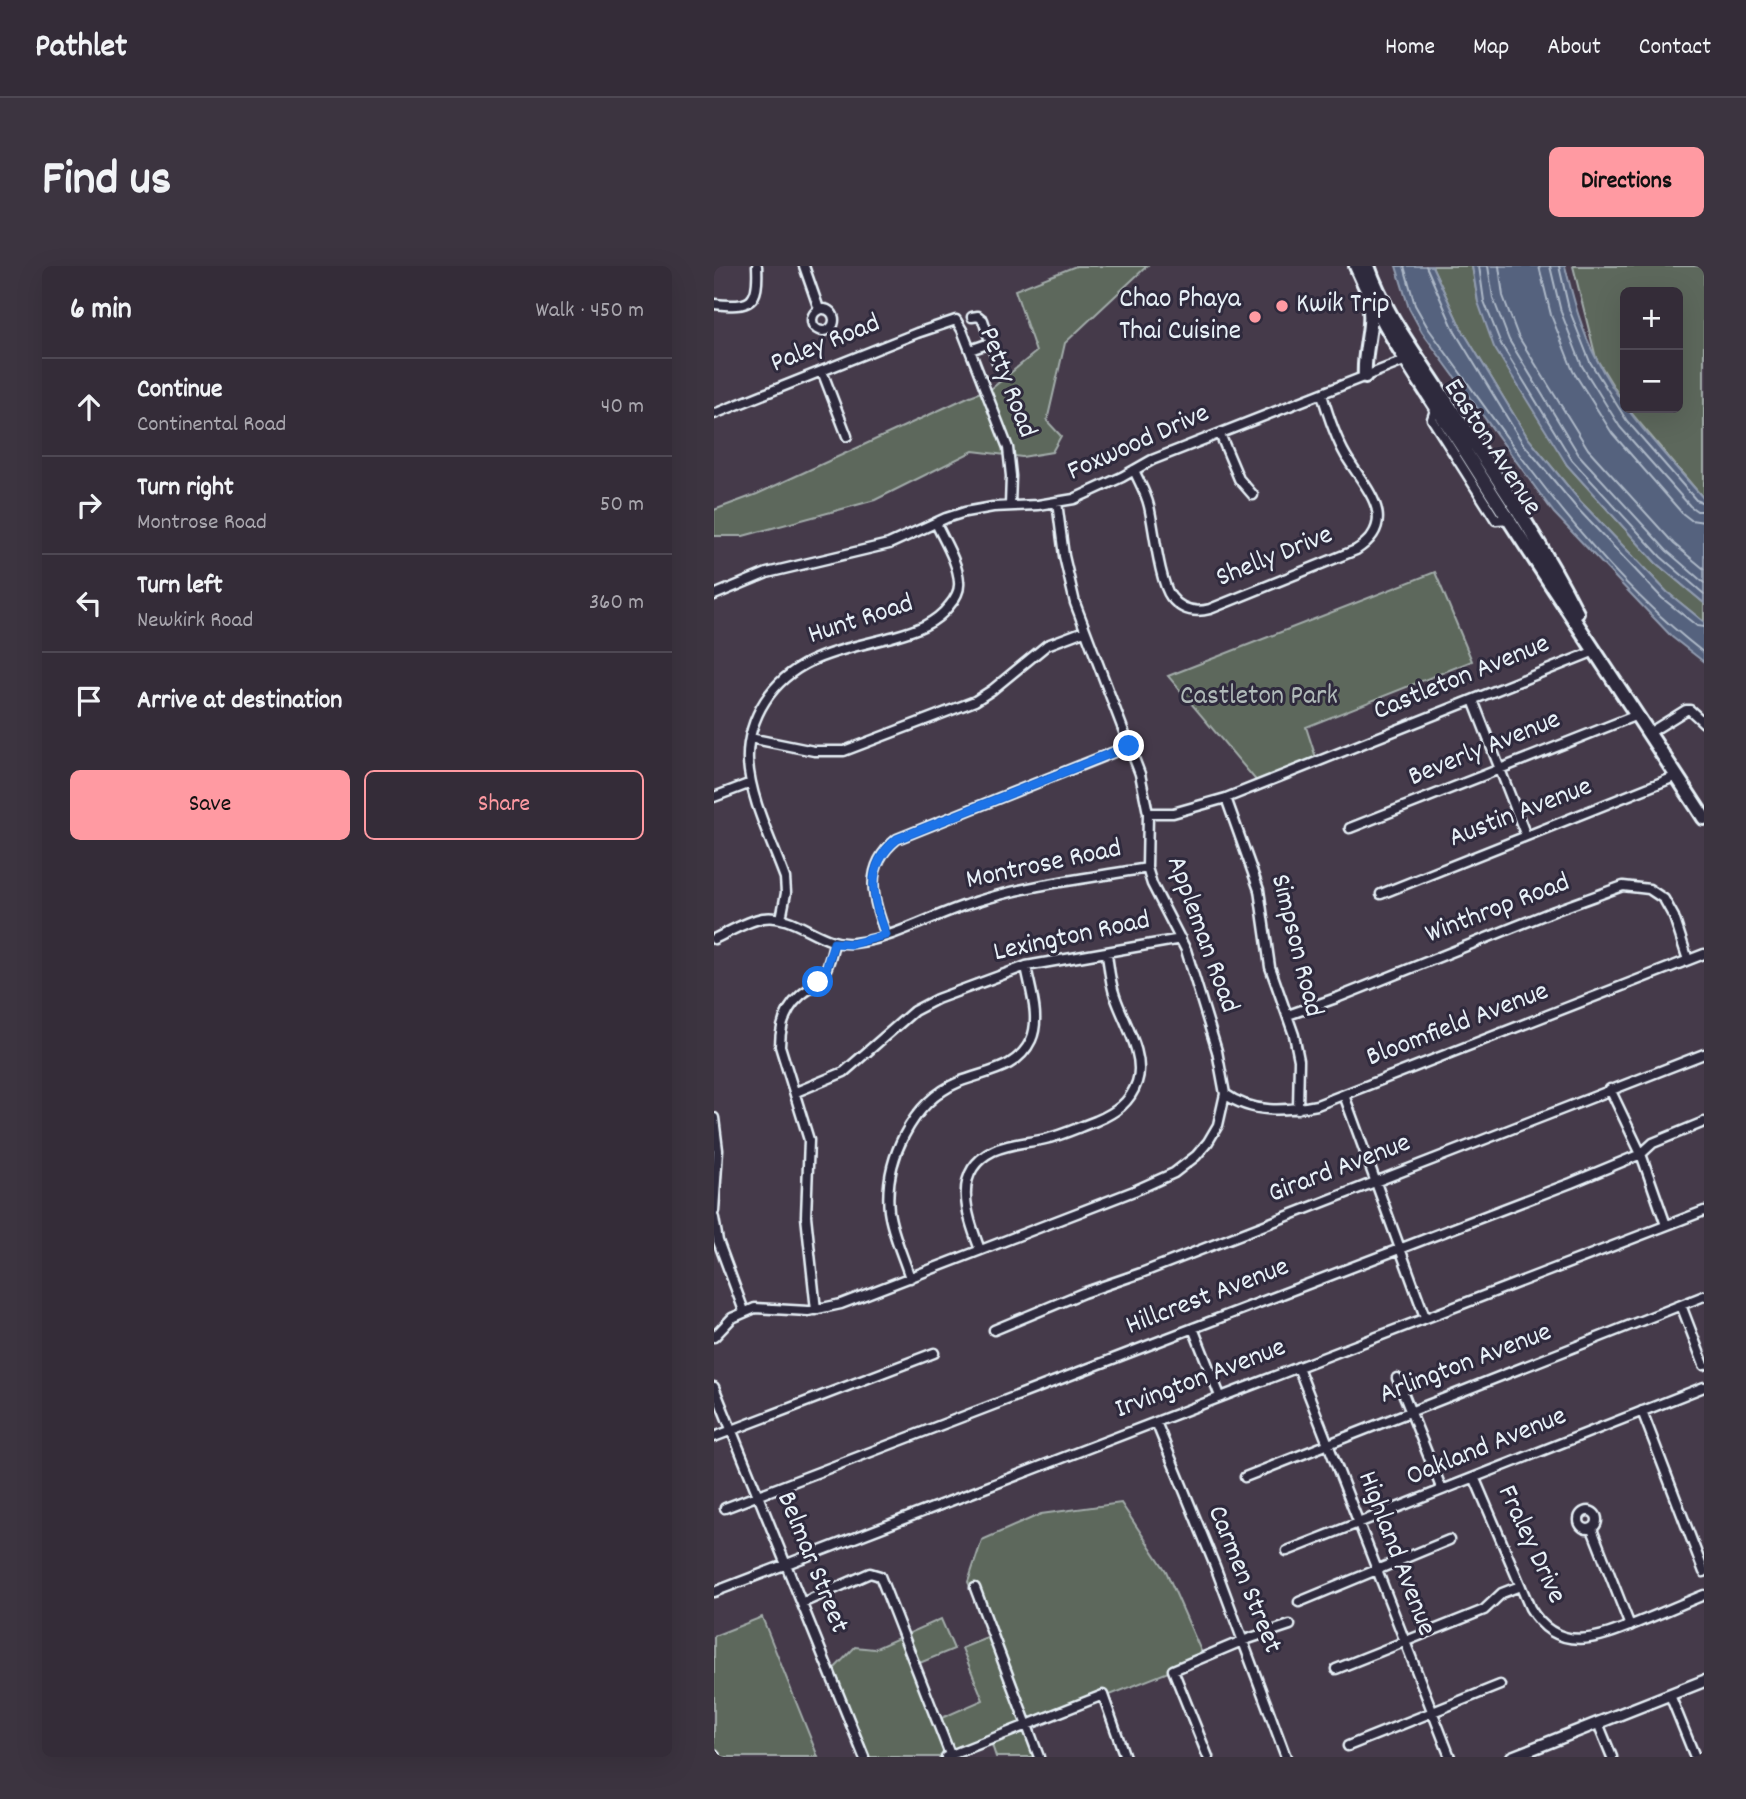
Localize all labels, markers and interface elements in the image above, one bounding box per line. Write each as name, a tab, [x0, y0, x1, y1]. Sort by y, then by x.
text: Pathlet	[35, 25, 127, 72]
text: Home	[1385, 31, 1435, 65]
text: Map	[1473, 31, 1509, 65]
text: About	[1547, 31, 1601, 65]
text: Contact	[1639, 31, 1711, 65]
text: Find us	[42, 147, 171, 217]
button: Directions	[1549, 147, 1704, 217]
place label: Chao Phaya Thai Cuisine	[1119, 281, 1242, 353]
place label: Kwik Trip	[1296, 286, 1390, 326]
map controls	[1620, 287, 1683, 413]
button: +	[1620, 287, 1683, 350]
text: 6 min	[70, 290, 132, 333]
text: Walk · 450 m	[536, 295, 644, 328]
marker: Kwik Trip	[1274, 298, 1290, 314]
street label: Paley Road	[765, 305, 887, 385]
marker: Chao Phaya Thai Cuisine	[1247, 309, 1263, 325]
street label: Petty Road	[967, 322, 1045, 444]
button: −	[1620, 350, 1683, 413]
text: Continue	[137, 372, 222, 409]
street label: Easton Avenue	[1432, 372, 1550, 524]
icon: ahead	[70, 388, 108, 426]
text: 40 m	[601, 391, 644, 424]
street label: Foxwood Drive	[1062, 395, 1216, 493]
text: Continental Road	[137, 409, 286, 442]
text: Turn right	[137, 470, 234, 507]
icon: right	[70, 486, 108, 524]
text: 50 m	[600, 489, 644, 522]
text: Montrose Road	[137, 507, 267, 540]
street label: Shelly Drive	[1211, 517, 1339, 599]
text: Turn left	[137, 568, 223, 605]
icon: left	[70, 584, 108, 622]
street label: Hunt Road	[803, 585, 919, 657]
text: 360 m	[589, 587, 644, 620]
text: Newkirk Road	[137, 605, 253, 638]
street label: Castleton Avenue	[1368, 625, 1556, 733]
park label: Castleton Park	[1180, 678, 1338, 718]
icon: arrive	[70, 682, 108, 720]
text: Arrive at destination	[137, 683, 342, 720]
street label: Beverly Avenue	[1403, 701, 1567, 799]
route end	[1113, 730, 1144, 761]
street label: Austin Avenue	[1444, 768, 1598, 860]
button: Save	[70, 770, 350, 840]
button: Share	[364, 770, 644, 840]
street label: Montrose Road	[963, 830, 1125, 902]
street label: Appleman Road	[1154, 851, 1248, 1019]
street label: Winthrop Road	[1420, 864, 1576, 956]
street label: Simpson Road	[1258, 871, 1332, 1021]
street label: Lexington Road	[990, 902, 1154, 974]
route start	[802, 966, 833, 997]
street label: Bloomfield Avenue	[1361, 973, 1555, 1079]
street label: Girard Avenue	[1263, 1125, 1417, 1215]
street label: Hillcrest Avenue	[1121, 1249, 1295, 1347]
street label: Arlington Avenue	[1374, 1314, 1558, 1416]
street label: Irvington Avenue	[1110, 1329, 1292, 1431]
street label: Oakland Avenue	[1401, 1398, 1573, 1498]
street label: Highland Avenue	[1345, 1466, 1445, 1642]
street label: Fraley Drive	[1485, 1479, 1575, 1611]
street label: Belmar Street	[764, 1486, 858, 1640]
street label: Carmen Street	[1195, 1500, 1291, 1660]

